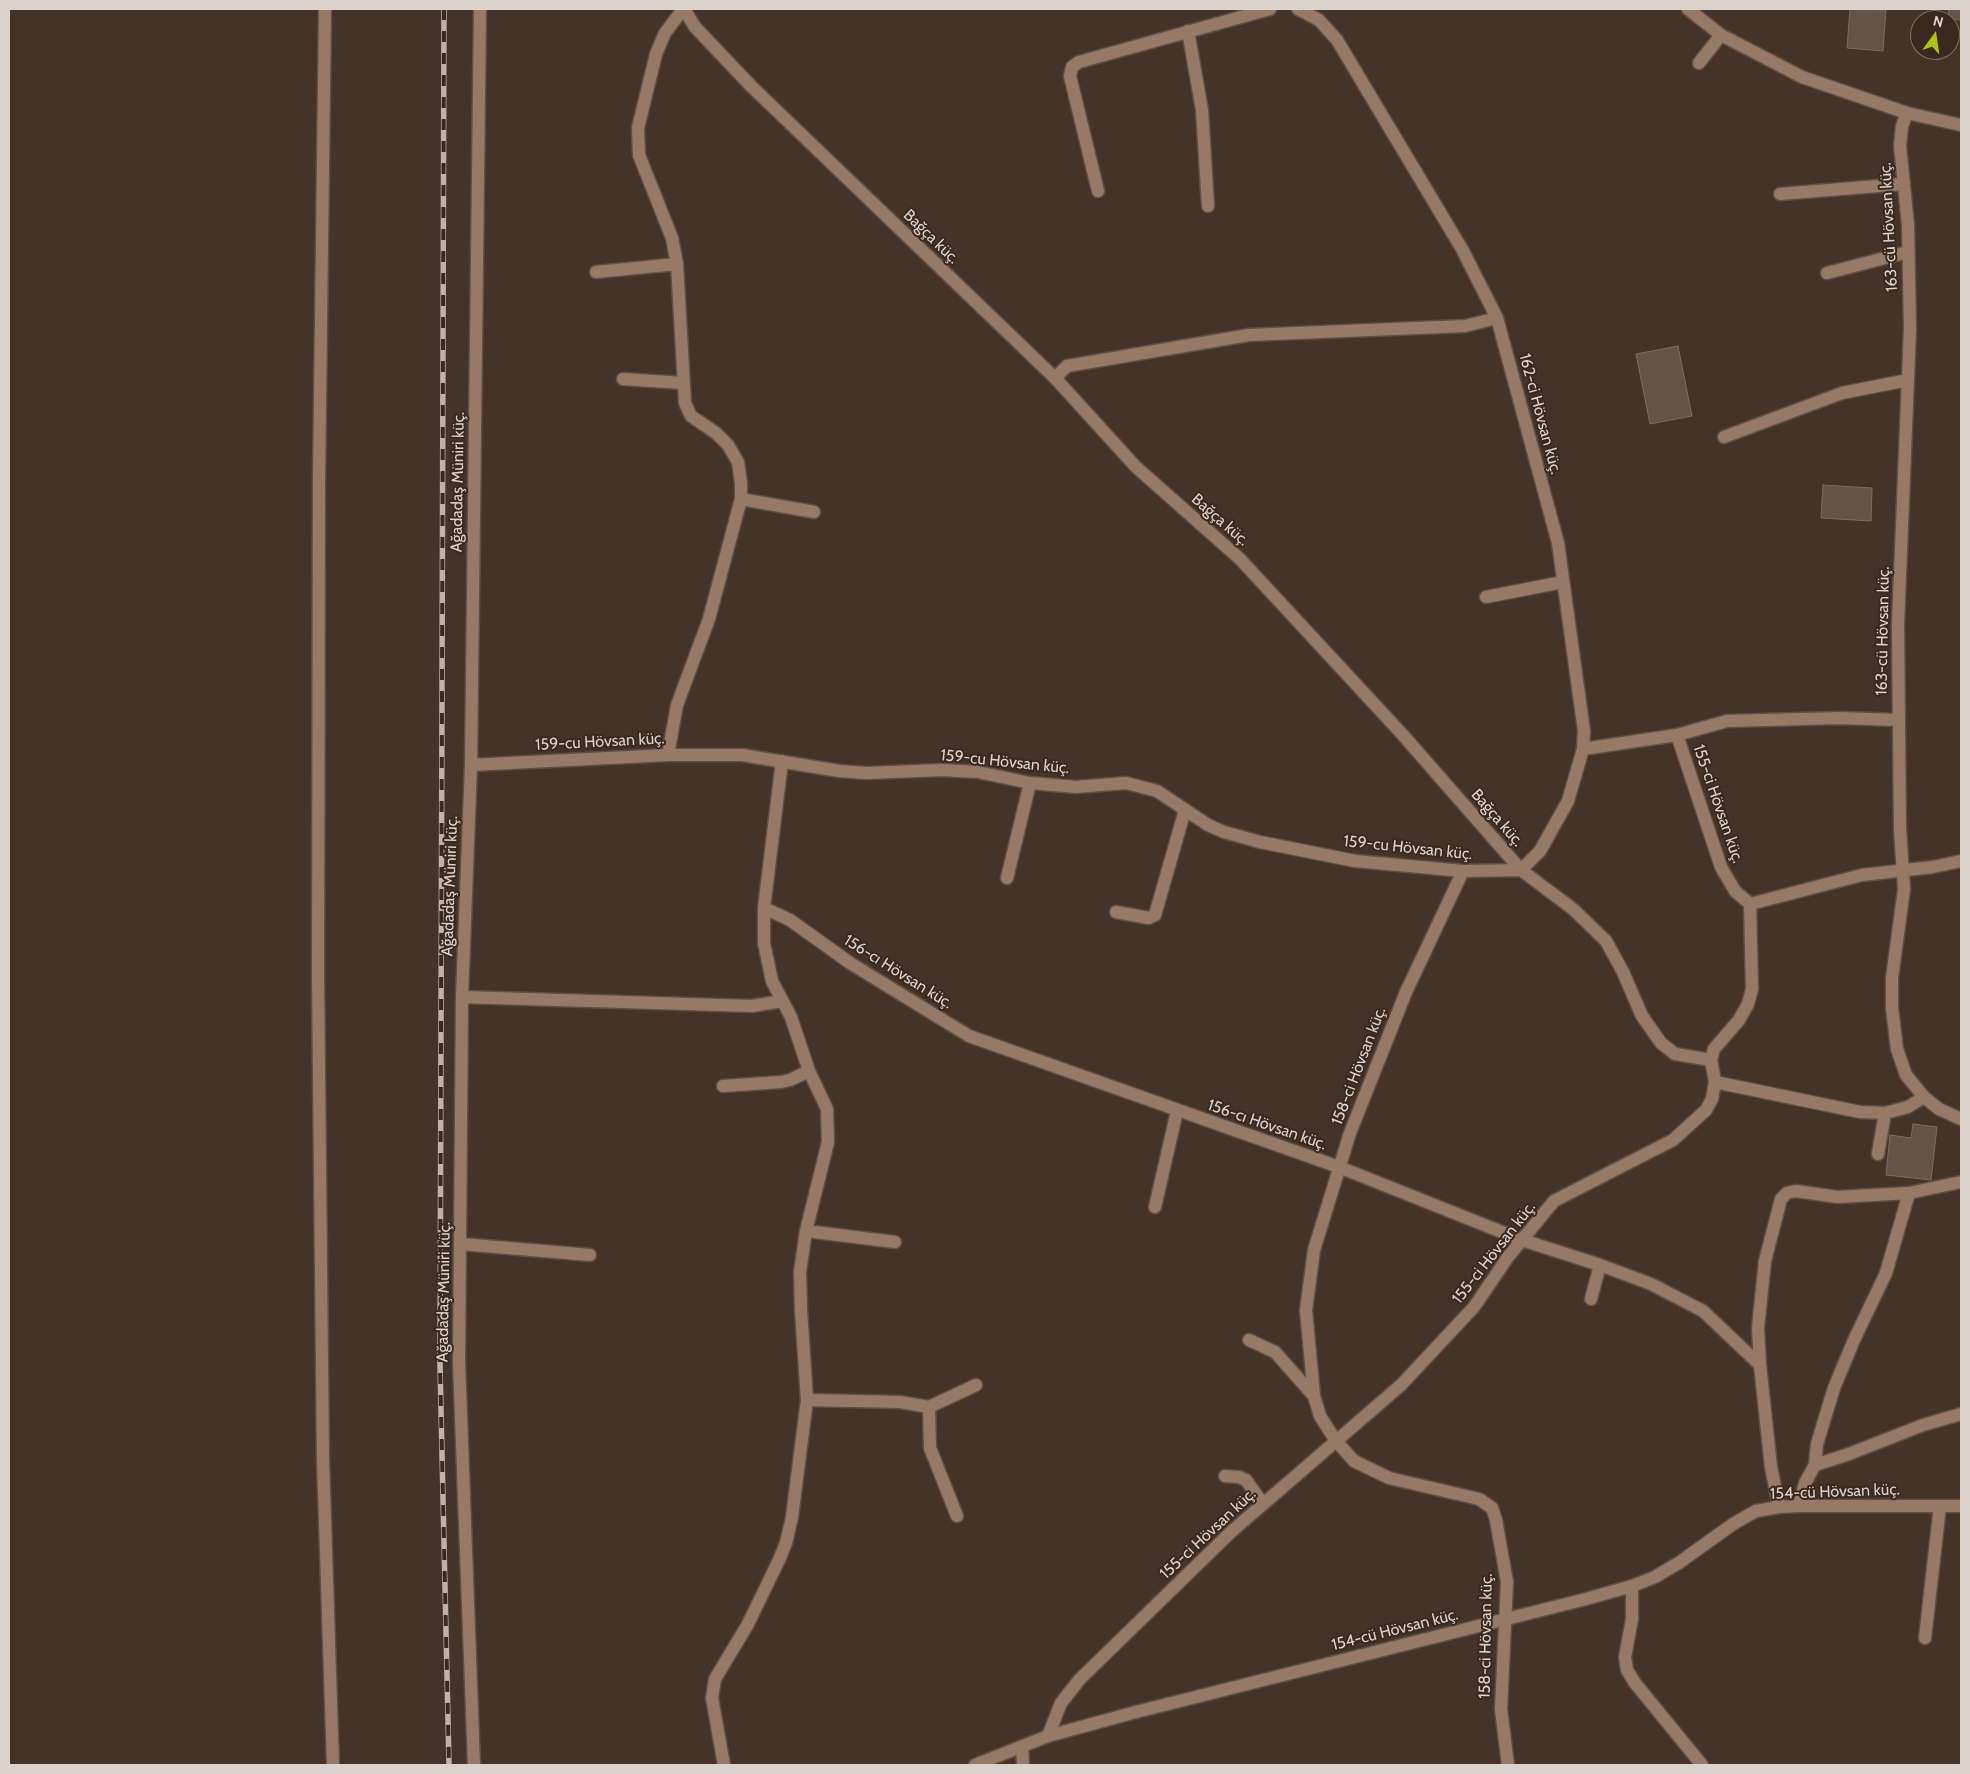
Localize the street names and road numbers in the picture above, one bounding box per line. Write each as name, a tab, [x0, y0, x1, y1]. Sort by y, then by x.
street label: 163-cü Hövsan küç.	[1876, 162, 1902, 292]
street label: Bağça küç.	[899, 206, 963, 268]
street label: 162-ci Hövsan küç.	[1515, 352, 1565, 476]
street label: Ağadadaş Müniri küç.	[447, 412, 469, 552]
street label: Bağça küç.	[1187, 490, 1253, 550]
street label: 163-cü Hövsan küç.	[1872, 566, 1894, 696]
street label: 159-cu Hövsan küç.	[535, 729, 665, 755]
street label: 155-ci Hövsan küç.	[1689, 742, 1747, 866]
street label: 159-cu Hövsan küç.	[940, 746, 1070, 778]
street label: Bağça küç.	[1467, 785, 1527, 851]
street label: Ağadadaş Müniri küç.	[438, 815, 462, 957]
street label: 159-cu Hövsan küç.	[1343, 832, 1473, 864]
street label: 156-cı Hövsan küç.	[840, 931, 956, 1013]
street label: 158-ci Hövsan küç.	[1328, 1004, 1390, 1128]
street label: 156-cı Hövsan küç.	[1205, 1096, 1329, 1154]
street label: 155-ci Hövsan küç.	[1448, 1198, 1540, 1308]
street label: Ağadadaş Müniri küç.	[433, 1222, 455, 1362]
street label: 154-cü Hövsan küç.	[1770, 1480, 1900, 1504]
street label: 155-ci Hövsan küç.	[1156, 1485, 1260, 1583]
street label: 158-ci Hövsan küç.	[1475, 1573, 1497, 1699]
street label: 154-cü Hövsan küç.	[1330, 1605, 1460, 1655]

